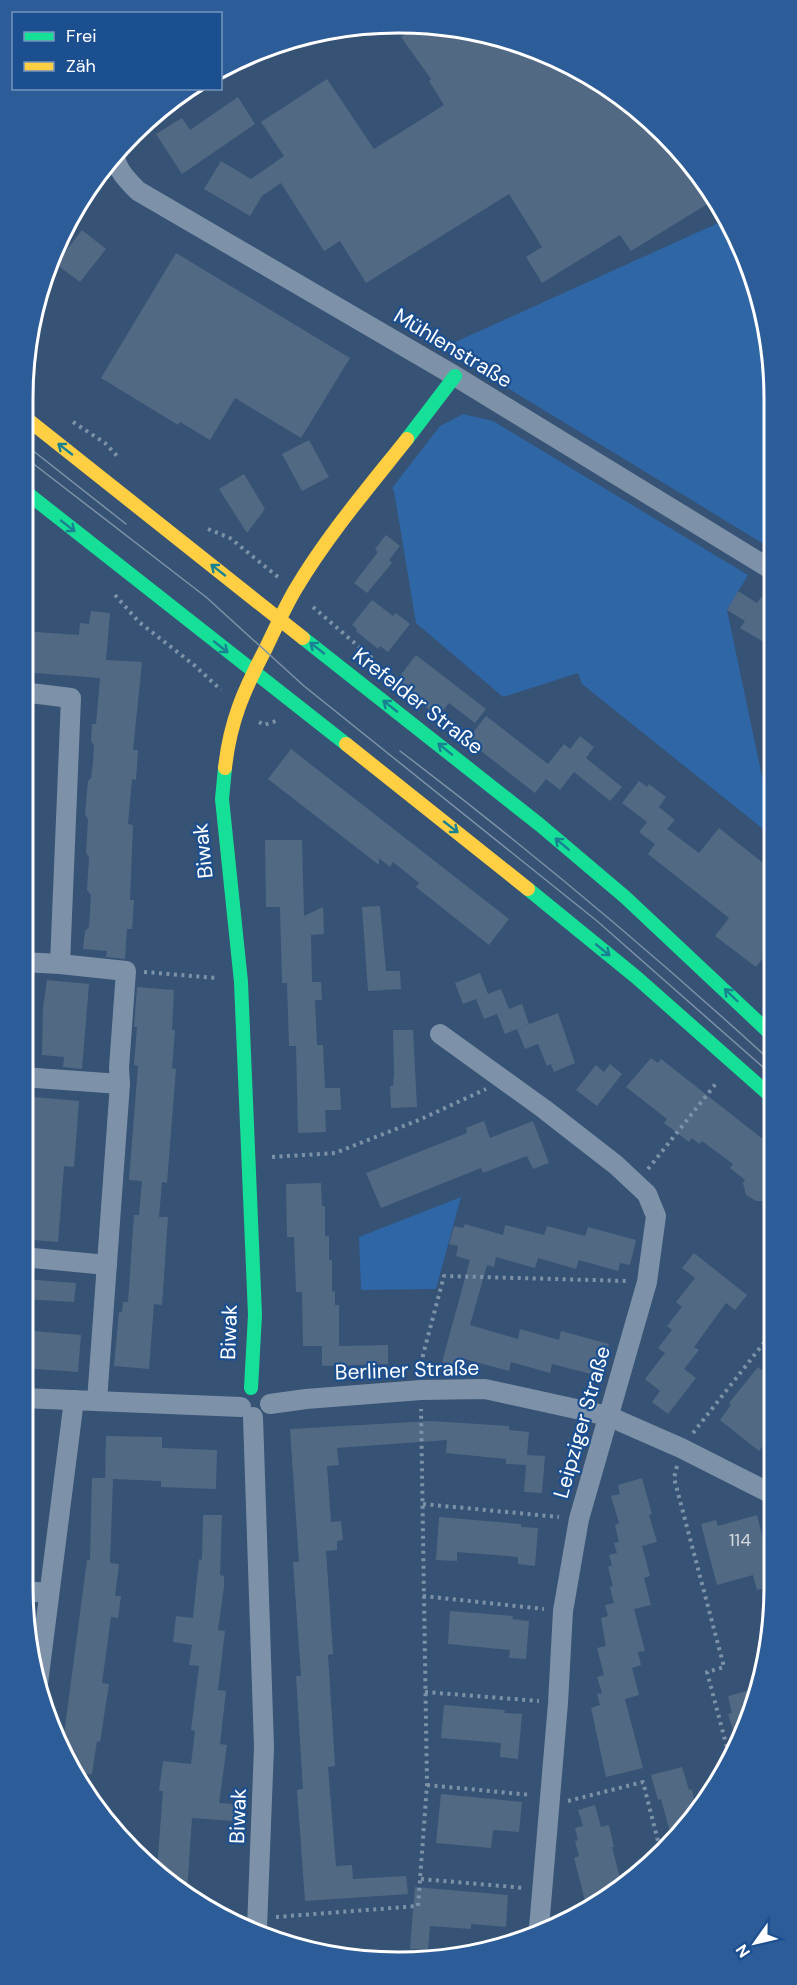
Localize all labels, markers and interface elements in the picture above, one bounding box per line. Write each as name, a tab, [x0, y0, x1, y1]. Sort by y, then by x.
legend	[12, 12, 222, 90]
text: Frei	[66, 24, 97, 48]
text: Zäh	[66, 54, 96, 78]
street label: Mühlenstraße	[389, 302, 517, 394]
one-way arrow	[58, 443, 74, 456]
one-way arrow	[60, 519, 76, 532]
one-way arrow	[211, 564, 227, 577]
one-way arrow	[213, 641, 229, 654]
street label: Krefelder Straße	[347, 641, 489, 761]
one-way arrow	[310, 642, 326, 655]
one-way arrow	[383, 700, 399, 713]
one-way arrow	[437, 743, 453, 756]
one-way arrow	[443, 820, 459, 833]
street label: Biwak	[186, 822, 220, 880]
one-way arrow	[555, 837, 570, 851]
one-way arrow	[594, 943, 610, 956]
one-way arrow	[723, 988, 738, 1002]
street label: Biwak	[214, 1303, 244, 1360]
street label: Leipziger Straße	[547, 1343, 617, 1501]
street label: Berliner Straße	[334, 1353, 480, 1387]
house number: 114	[729, 1528, 751, 1552]
street label: Biwak	[223, 1787, 253, 1844]
north arrow	[725, 1913, 785, 1973]
text: N	[731, 1940, 755, 1962]

